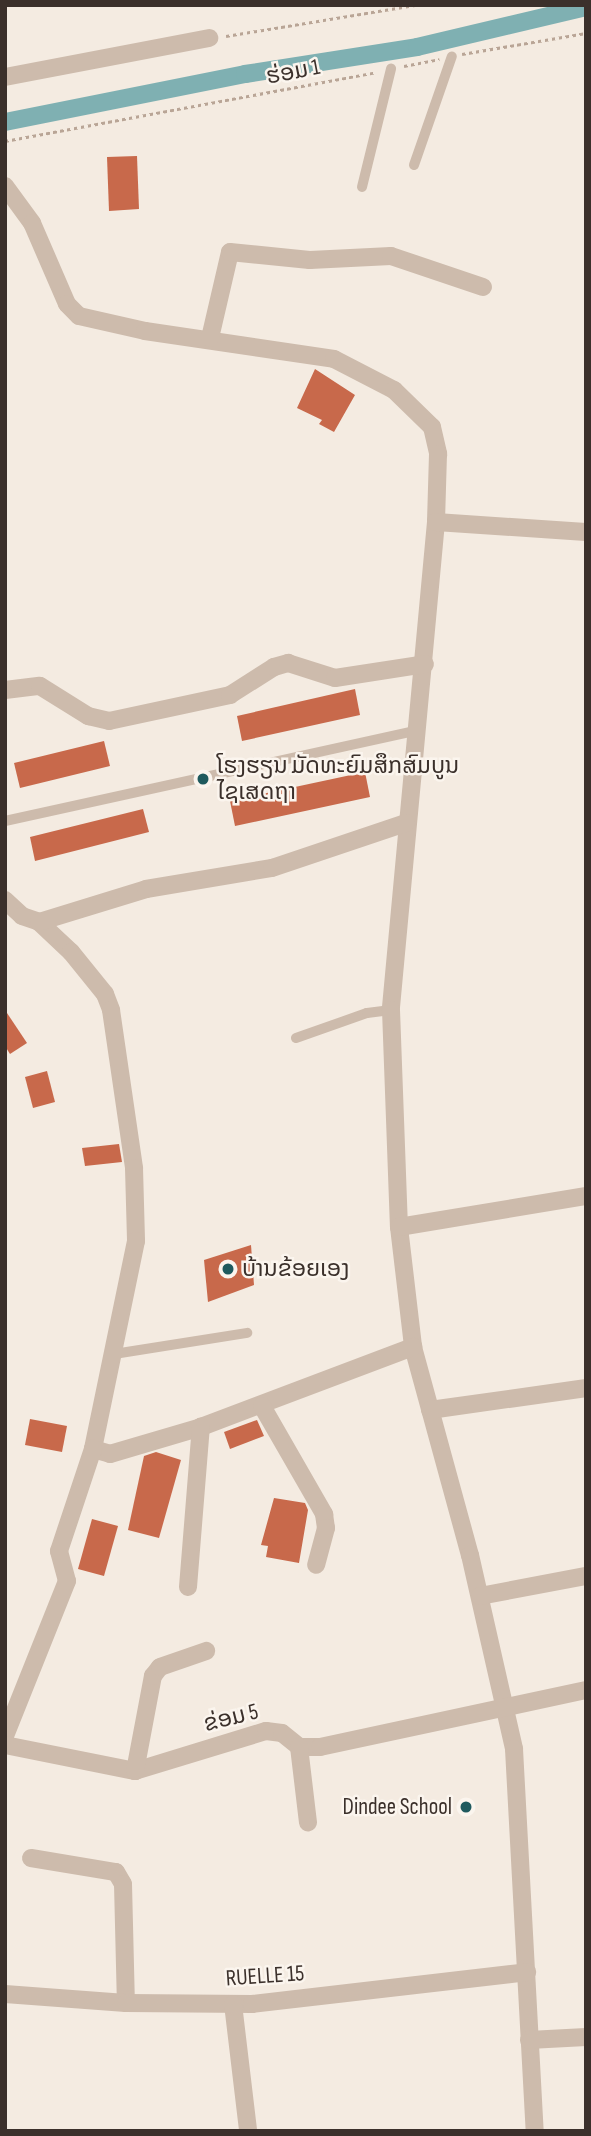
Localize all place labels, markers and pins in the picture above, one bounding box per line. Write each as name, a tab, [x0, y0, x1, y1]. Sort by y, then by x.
place label: ໂຮງຮຽນ ມັດທະຍົມສຶກສົມບູນ ໄຊເສດຖາ	[217, 752, 459, 806]
marker: ໂຮງຮຽນ ມັດທະຍົມສຶກສົມບູນ ໄຊເສດຖາ	[195, 771, 211, 787]
place label: ບ້ານຂ້ອຍເອງ	[242, 1255, 349, 1283]
marker: ບ້ານຂ້ອຍເອງ	[220, 1261, 236, 1277]
place label: Dindee School	[343, 1793, 452, 1821]
marker: Dindee School	[458, 1799, 474, 1815]

